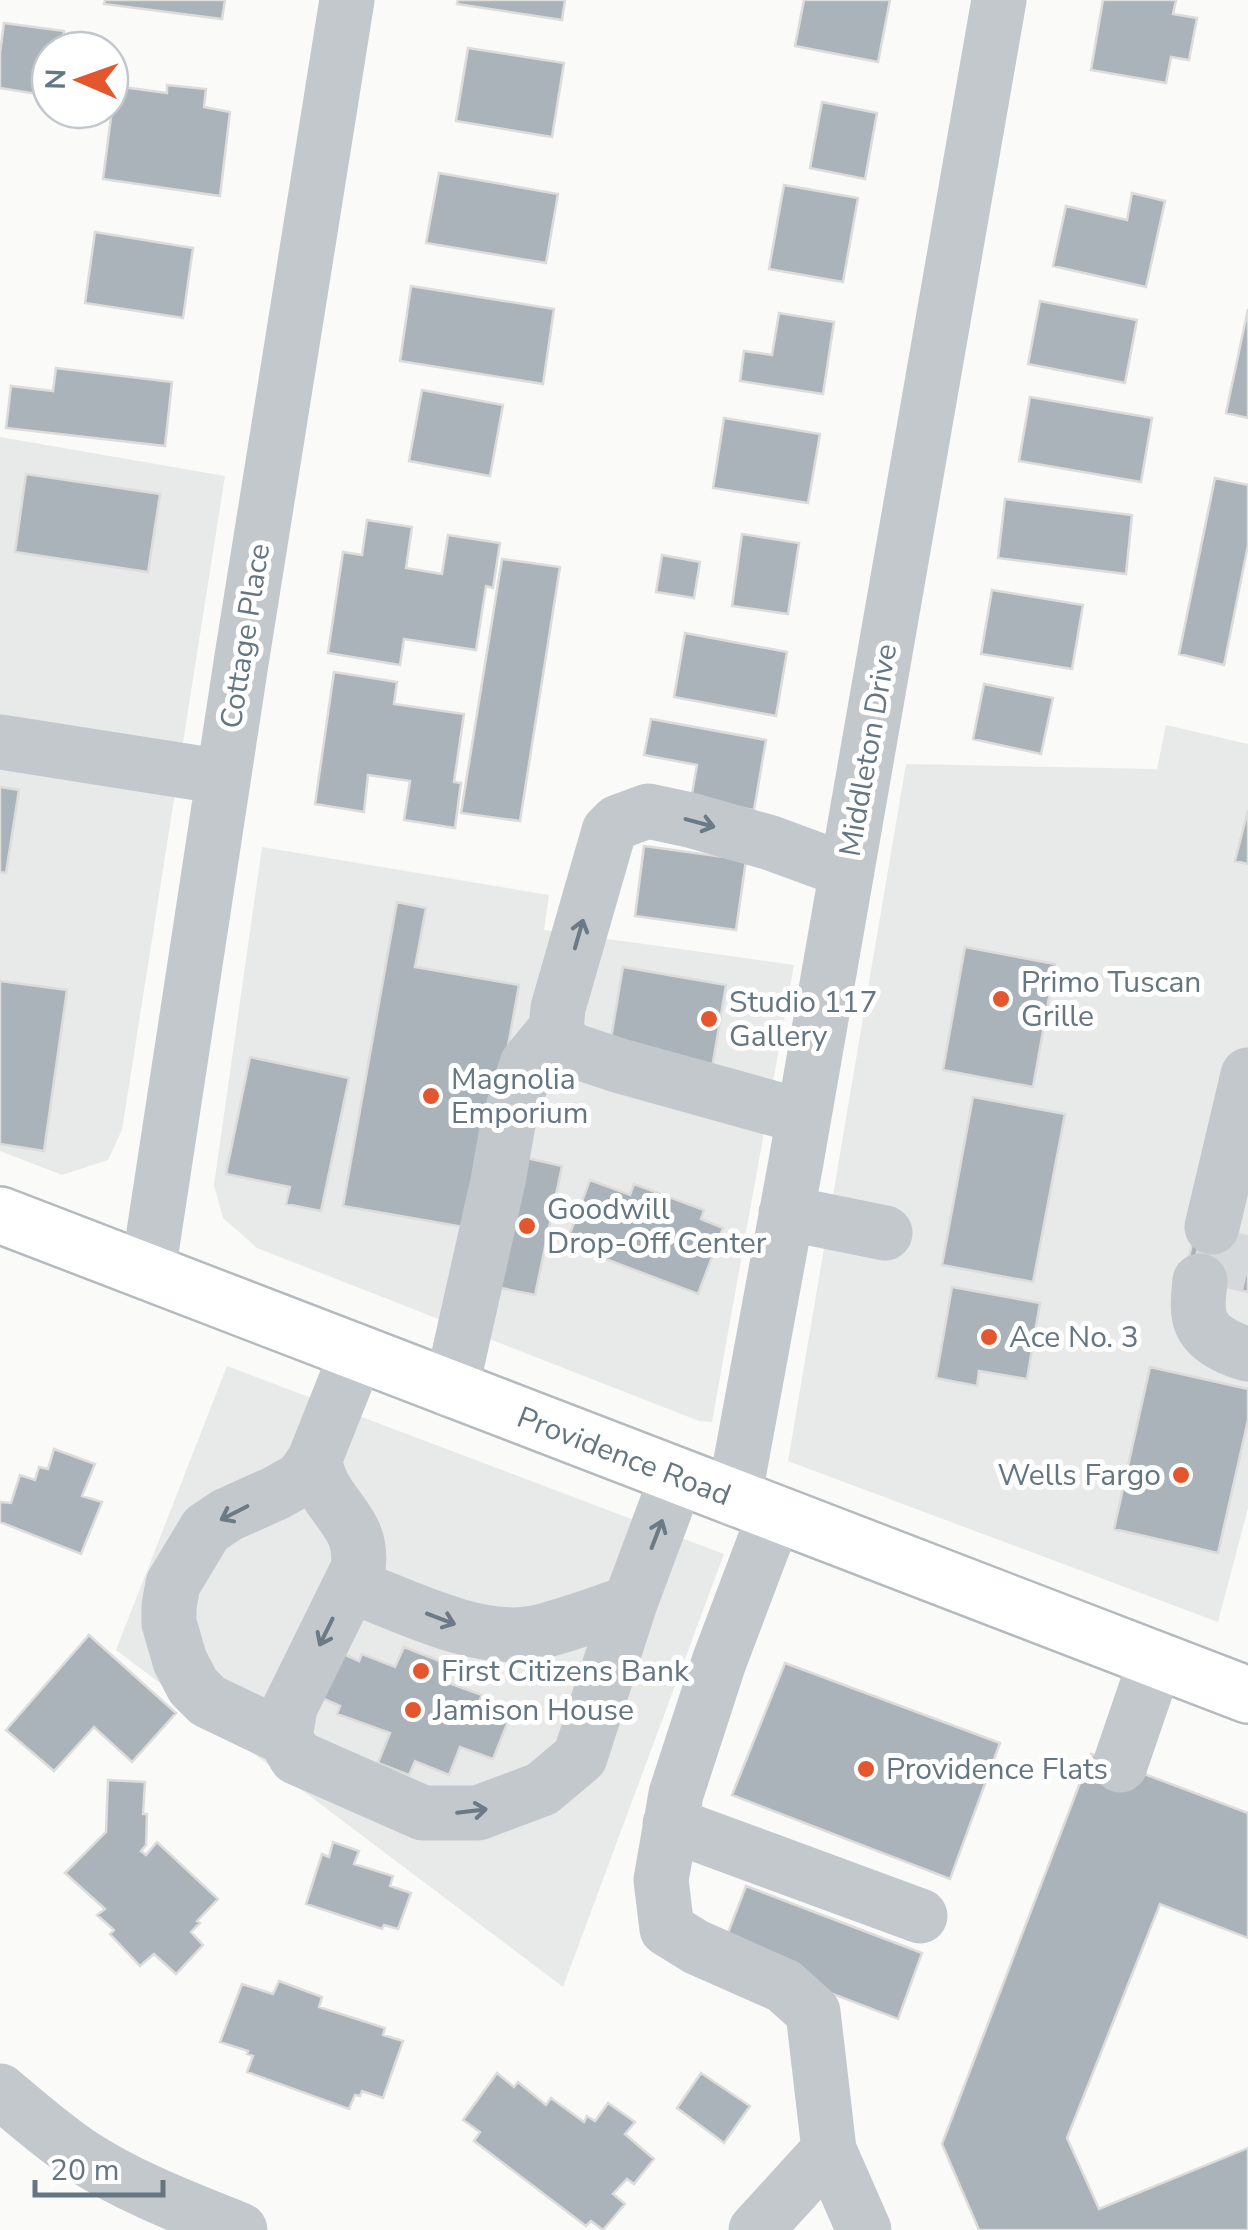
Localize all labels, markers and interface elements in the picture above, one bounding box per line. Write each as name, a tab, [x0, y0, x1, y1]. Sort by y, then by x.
north arrow	[30, 30, 130, 130]
text: N	[37, 68, 75, 90]
street label: Cottage Place	[211, 541, 280, 732]
street label: Middleton Drive	[830, 641, 907, 860]
one-way arrow	[684, 815, 715, 834]
one-way arrow	[571, 919, 589, 950]
place label: Primo Tuscan Grille	[1021, 962, 1201, 1037]
place label: Studio 117 Gallery	[729, 982, 878, 1057]
marker: Primo Tuscan Grille	[990, 988, 1012, 1010]
marker: Studio 117 Gallery	[698, 1008, 720, 1030]
place label: Magnolia Emporium	[451, 1059, 589, 1134]
marker: Magnolia Emporium	[420, 1085, 442, 1107]
place label: Goodwill Drop-Off Center	[547, 1189, 767, 1264]
marker: Goodwill Drop-Off Center	[516, 1215, 538, 1237]
place label: Ace No. 3	[1009, 1317, 1139, 1358]
marker: Ace No. 3	[978, 1326, 1000, 1348]
street label: Providence Road	[511, 1397, 737, 1516]
place label: Wells Fargo	[997, 1455, 1161, 1496]
marker: Wells Fargo	[1170, 1464, 1192, 1486]
one-way arrow	[220, 1504, 249, 1523]
one-way arrow	[649, 1519, 667, 1550]
one-way arrow	[425, 1611, 456, 1629]
one-way arrow	[316, 1617, 335, 1647]
place label: First Citizens Bank	[441, 1651, 690, 1692]
marker: First Citizens Bank	[410, 1660, 432, 1682]
place label: Jamison House	[432, 1690, 634, 1731]
marker: Jamison House	[402, 1699, 424, 1721]
place label: Providence Flats	[886, 1749, 1108, 1790]
marker: Providence Flats	[855, 1758, 877, 1780]
one-way arrow	[455, 1801, 488, 1820]
scale bar	[35, 2135, 162, 2197]
text: 20 m	[50, 2150, 119, 2191]

